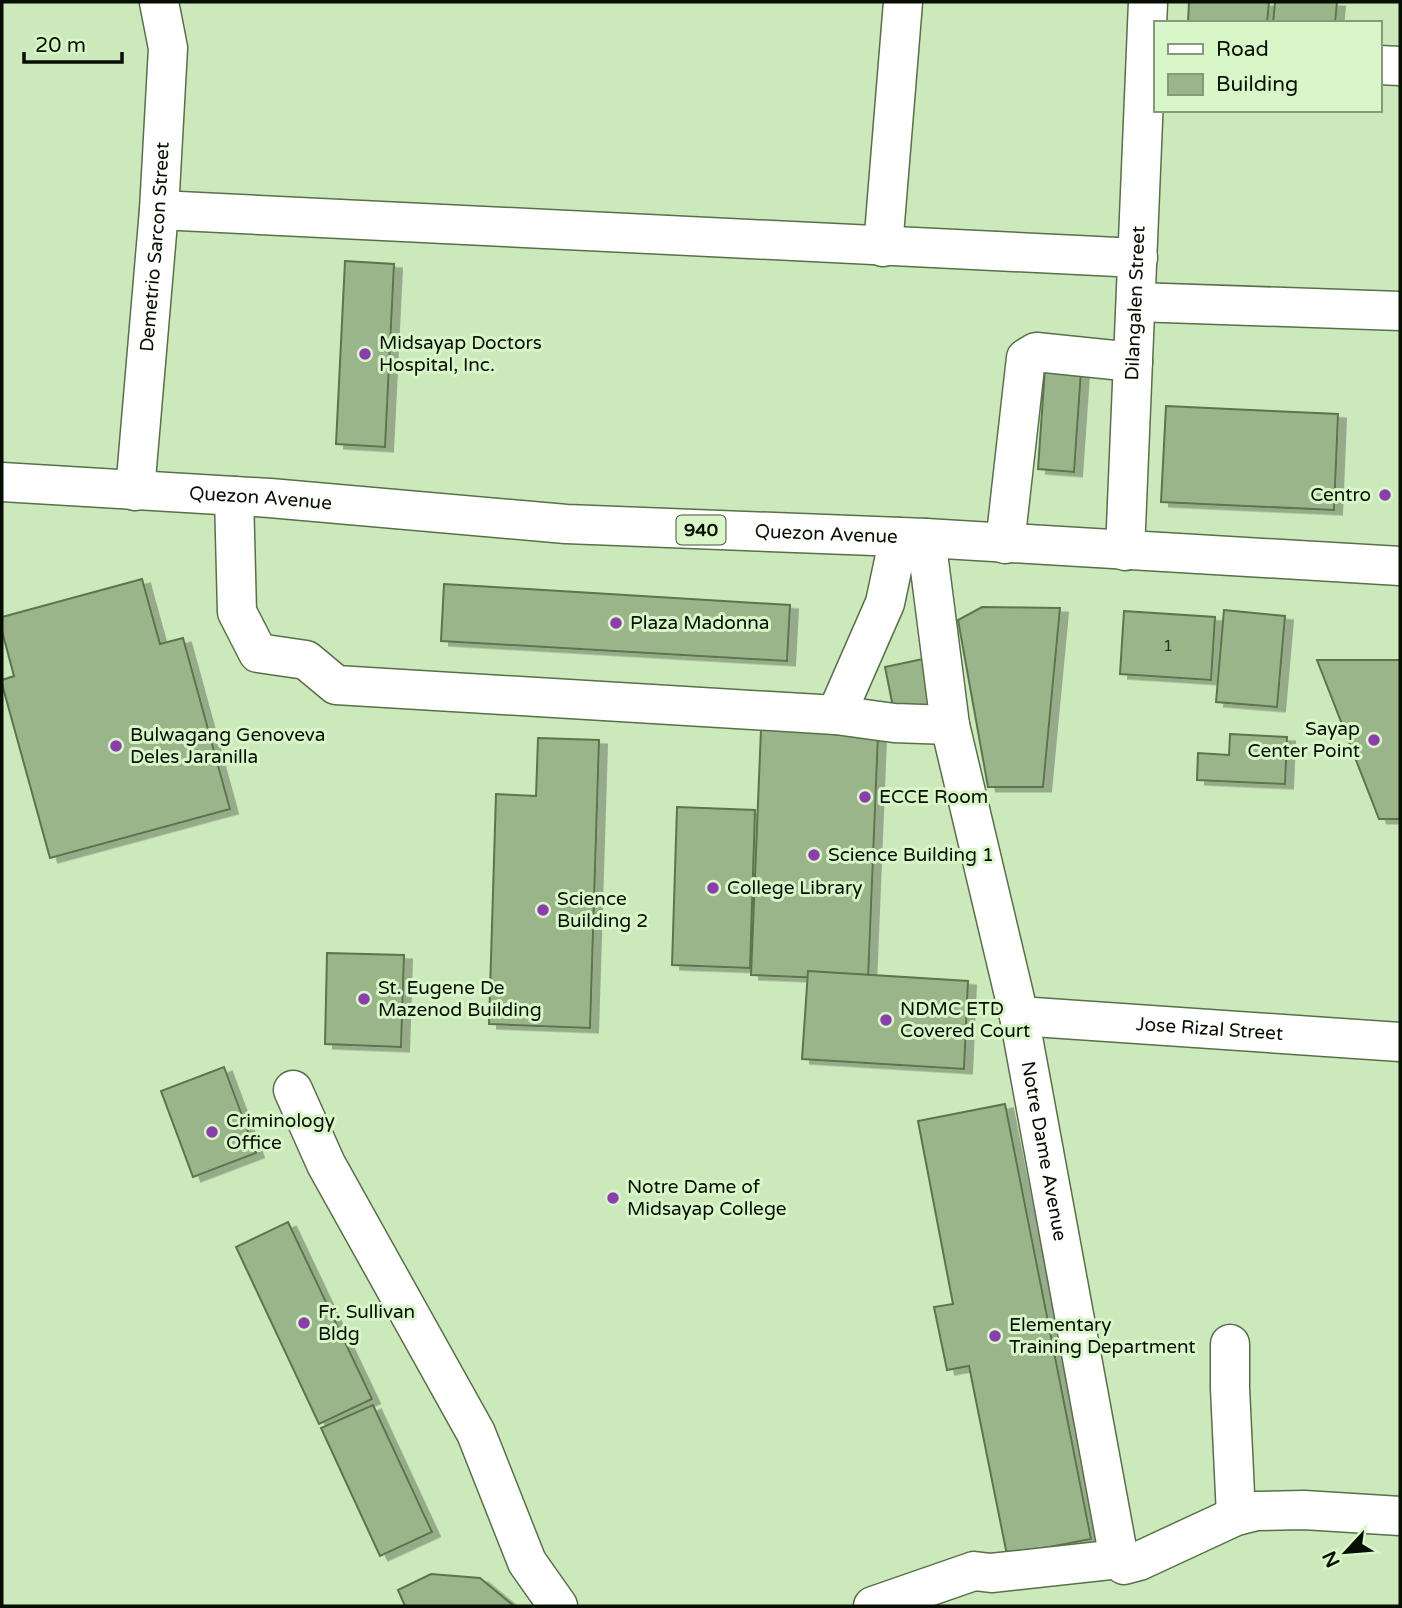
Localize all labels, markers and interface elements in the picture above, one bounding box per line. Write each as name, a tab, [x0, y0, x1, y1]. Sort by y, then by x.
scale bar	[24, 21, 122, 65]
legend	[1154, 21, 1381, 112]
text: 20 m	[35, 33, 86, 58]
text: Road	[1216, 37, 1269, 62]
text: Building	[1216, 72, 1298, 97]
street label: Demetrio Sarcon Street	[136, 141, 174, 353]
street label: Dilangalen Street	[1121, 225, 1150, 381]
place label: Midsayap Doctors Hospital, Inc.	[379, 332, 542, 376]
marker: Midsayap Doctors Hospital, Inc.	[357, 346, 373, 362]
street label: Quezon Avenue	[188, 482, 333, 514]
place label: Centro	[1310, 484, 1371, 506]
marker: Centro	[1377, 487, 1393, 503]
road number: 940	[676, 516, 726, 544]
street label: Quezon Avenue	[754, 520, 898, 548]
place label: Plaza Madonna	[630, 612, 770, 634]
marker: Plaza Madonna	[608, 615, 624, 631]
house number: 1	[1163, 636, 1173, 656]
place label: Sayap Center Point	[1248, 718, 1360, 762]
place label: Bulwagang Genoveva Deles Jaranilla	[130, 724, 325, 768]
marker: Sayap Center Point	[1366, 732, 1382, 748]
marker: Bulwagang Genoveva Deles Jaranilla	[108, 738, 124, 754]
place label: ECCE Room	[879, 786, 988, 808]
marker: ECCE Room	[857, 789, 873, 805]
place label: Science Building 1	[828, 844, 994, 866]
marker: Science Building 1	[806, 847, 822, 863]
place label: College Library	[727, 877, 862, 899]
marker: College Library	[705, 880, 721, 896]
place label: Science Building 2	[557, 888, 648, 932]
marker: Science Building 2	[535, 902, 551, 918]
place label: St. Eugene De Mazenod Building	[378, 977, 542, 1021]
marker: St. Eugene De Mazenod Building	[356, 991, 372, 1007]
place label: NDMC ETD Covered Court	[900, 998, 1030, 1042]
marker: NDMC ETD Covered Court	[878, 1012, 894, 1028]
street label: Jose Rizal Street	[1135, 1013, 1284, 1045]
street label: Notre Dame Avenue	[1017, 1059, 1071, 1243]
place label: Criminology Office	[226, 1110, 335, 1154]
marker: Criminology Office	[204, 1124, 220, 1140]
place label: Notre Dame of Midsayap College	[627, 1176, 787, 1220]
marker: Notre Dame of Midsayap College	[605, 1190, 621, 1206]
place label: Fr. Sullivan Bldg	[318, 1301, 415, 1345]
place label: Elementary Training Department	[1009, 1314, 1196, 1358]
marker: Fr. Sullivan Bldg	[296, 1315, 312, 1331]
marker: Elementary Training Department	[987, 1328, 1003, 1344]
north arrow	[1311, 1517, 1381, 1587]
text: N	[1318, 1547, 1345, 1571]

